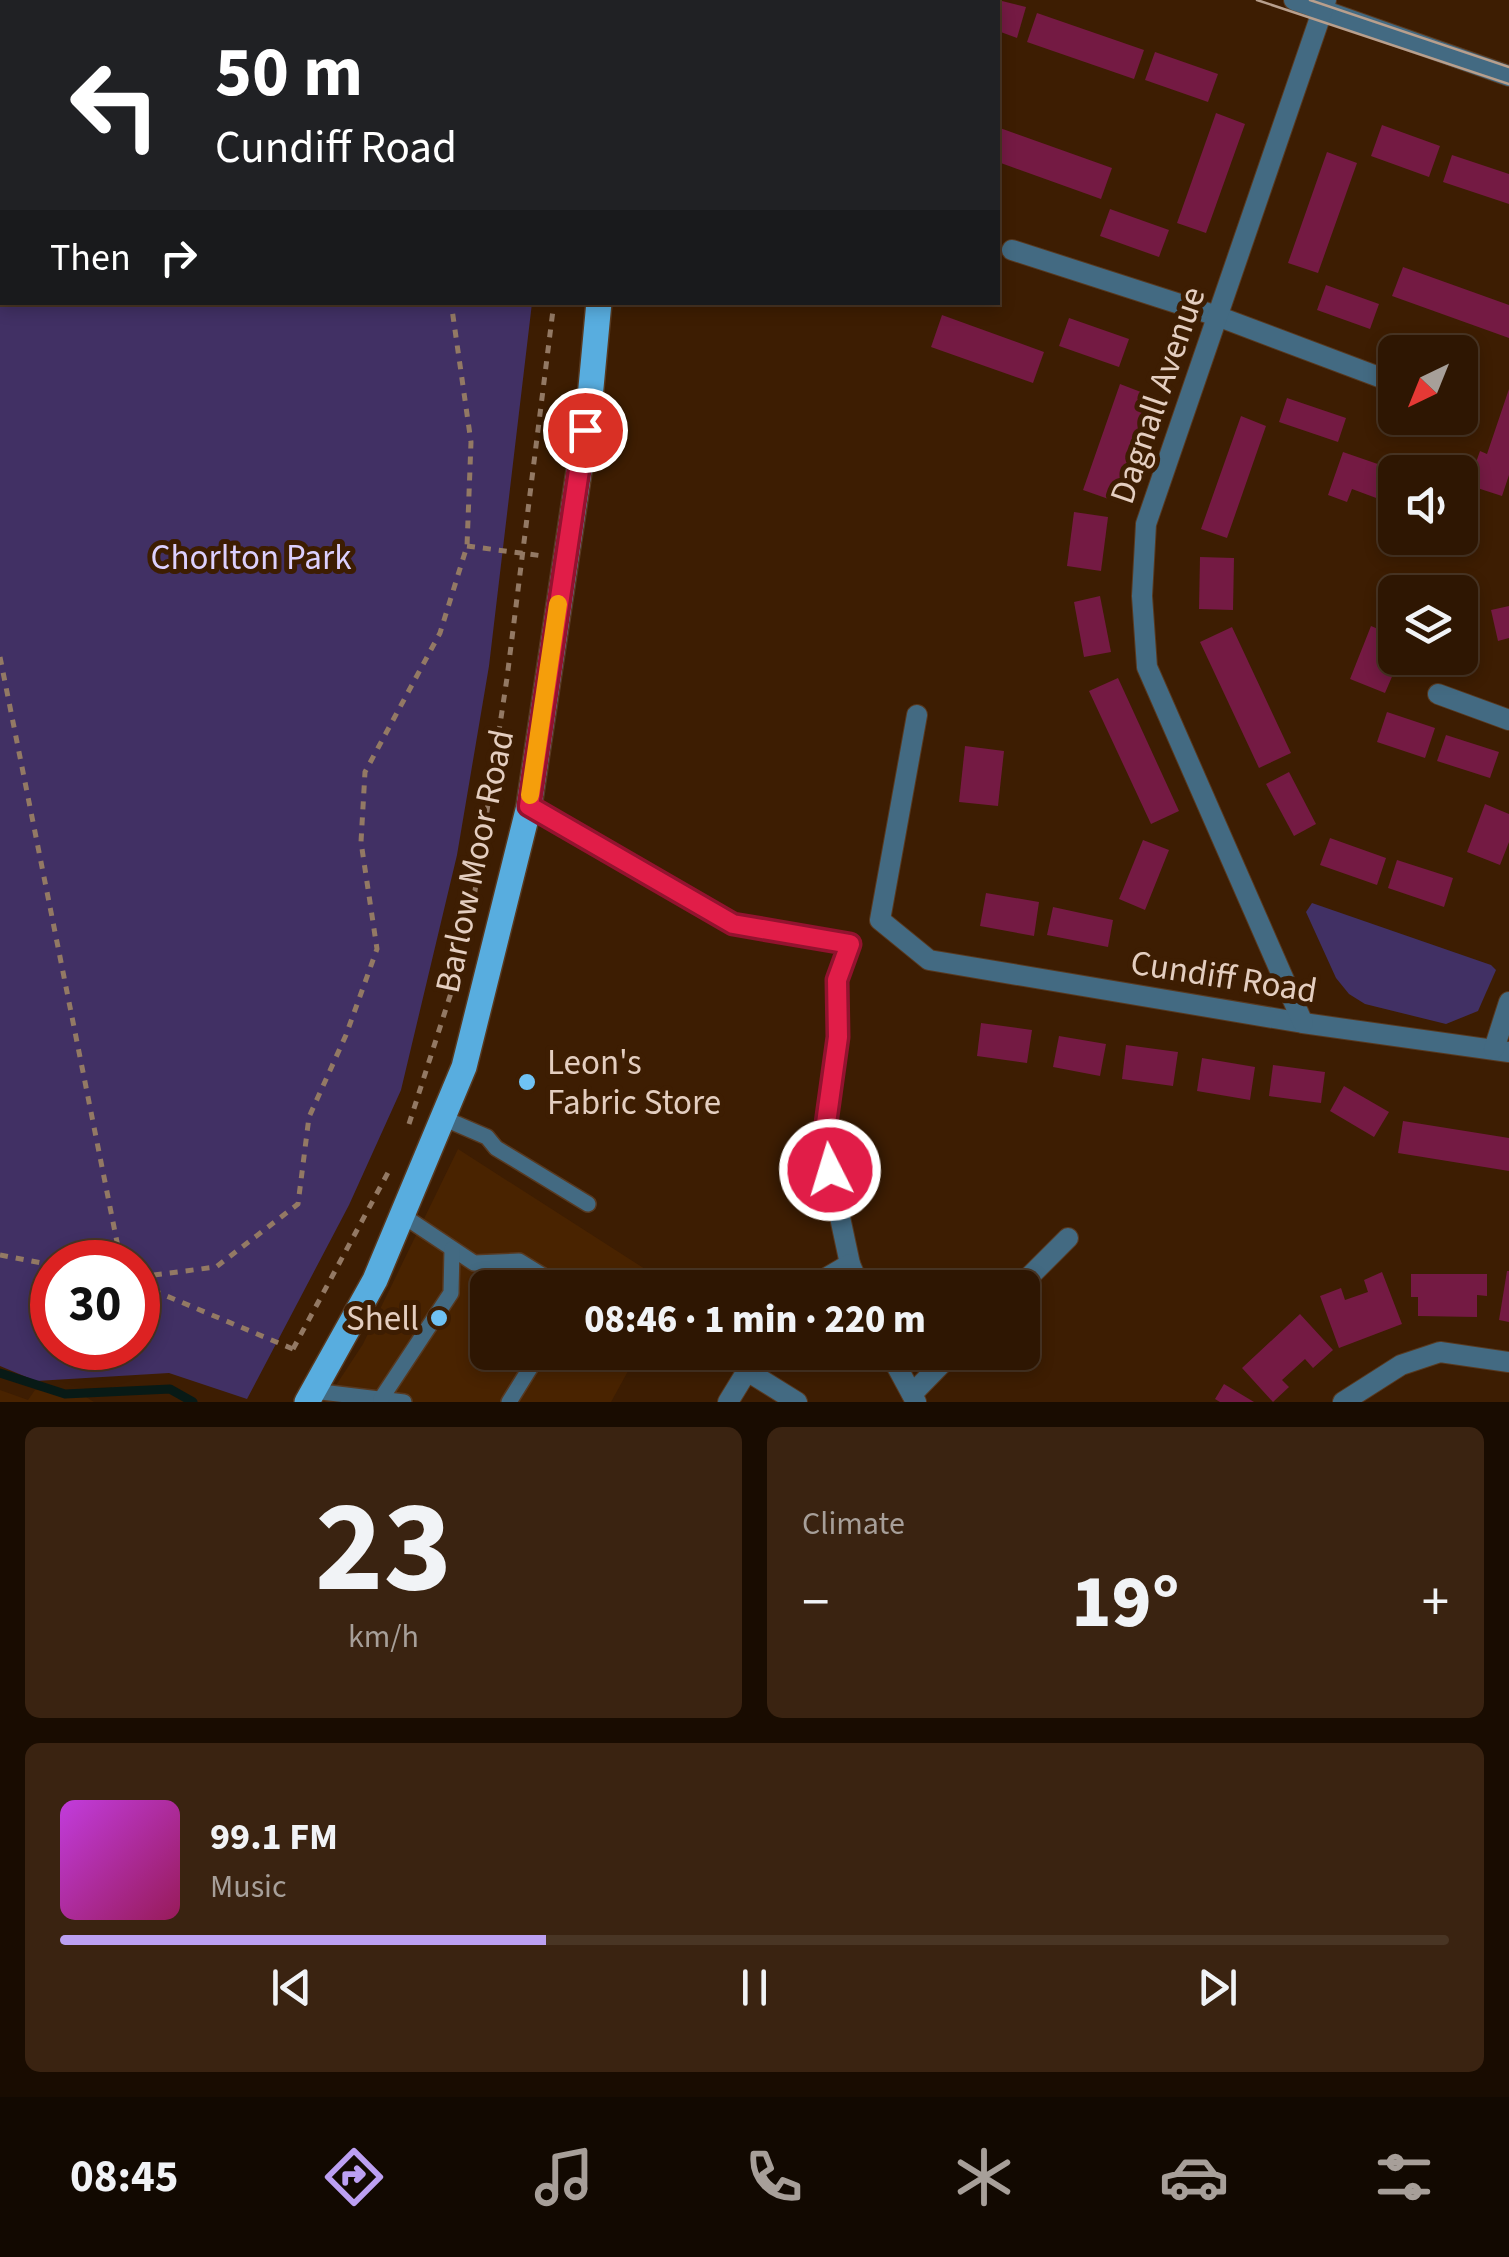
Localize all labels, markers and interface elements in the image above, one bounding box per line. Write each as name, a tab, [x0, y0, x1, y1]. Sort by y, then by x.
text: 50 m	[215, 23, 363, 123]
icon: left	[50, 40, 180, 170]
text: Cundiff Road	[215, 116, 457, 180]
icon: right	[151, 230, 206, 285]
text: Then	[50, 231, 131, 285]
street label: Dagnall Avenue	[1097, 280, 1218, 510]
north arrow	[1378, 335, 1478, 435]
map controls	[1378, 335, 1478, 675]
pin	[543, 388, 628, 473]
icon: arrive	[558, 403, 613, 458]
button: sound	[1378, 455, 1478, 555]
park label: Chorlton Park	[151, 533, 352, 583]
button: layers	[1378, 575, 1478, 675]
street label: Barlow Moor Road	[423, 725, 527, 997]
street label: Cundiff Road	[1127, 938, 1321, 1016]
place label: Leon's Fabric Store	[547, 1038, 721, 1128]
marker: Leon's Fabric Store	[516, 1071, 538, 1093]
position arrow	[778, 1118, 882, 1222]
speed limit sign: 30	[30, 1240, 160, 1370]
text: 08:46 · 1 min · 220 m	[584, 1293, 926, 1347]
place label: Shell	[346, 1294, 419, 1344]
marker: Shell	[428, 1307, 450, 1329]
text: 23	[315, 1456, 452, 1641]
text: Climate	[802, 1501, 905, 1547]
text: 19°	[1072, 1549, 1179, 1656]
text: −	[802, 1564, 829, 1642]
text: +	[1422, 1564, 1449, 1642]
text: km/h	[348, 1614, 419, 1660]
text: 99.1 FM	[210, 1810, 338, 1864]
text: Music	[210, 1864, 287, 1910]
icon: previous	[264, 1960, 319, 2015]
icon: pause	[727, 1960, 782, 2015]
icon: next	[1190, 1960, 1245, 2015]
icon: directions	[319, 2142, 389, 2212]
icon: music	[529, 2142, 599, 2212]
icon: phone	[739, 2142, 809, 2212]
icon: climate	[949, 2142, 1019, 2212]
icon: car	[1159, 2142, 1229, 2212]
icon: filters	[1369, 2142, 1439, 2212]
text: 08:45	[70, 2145, 179, 2209]

